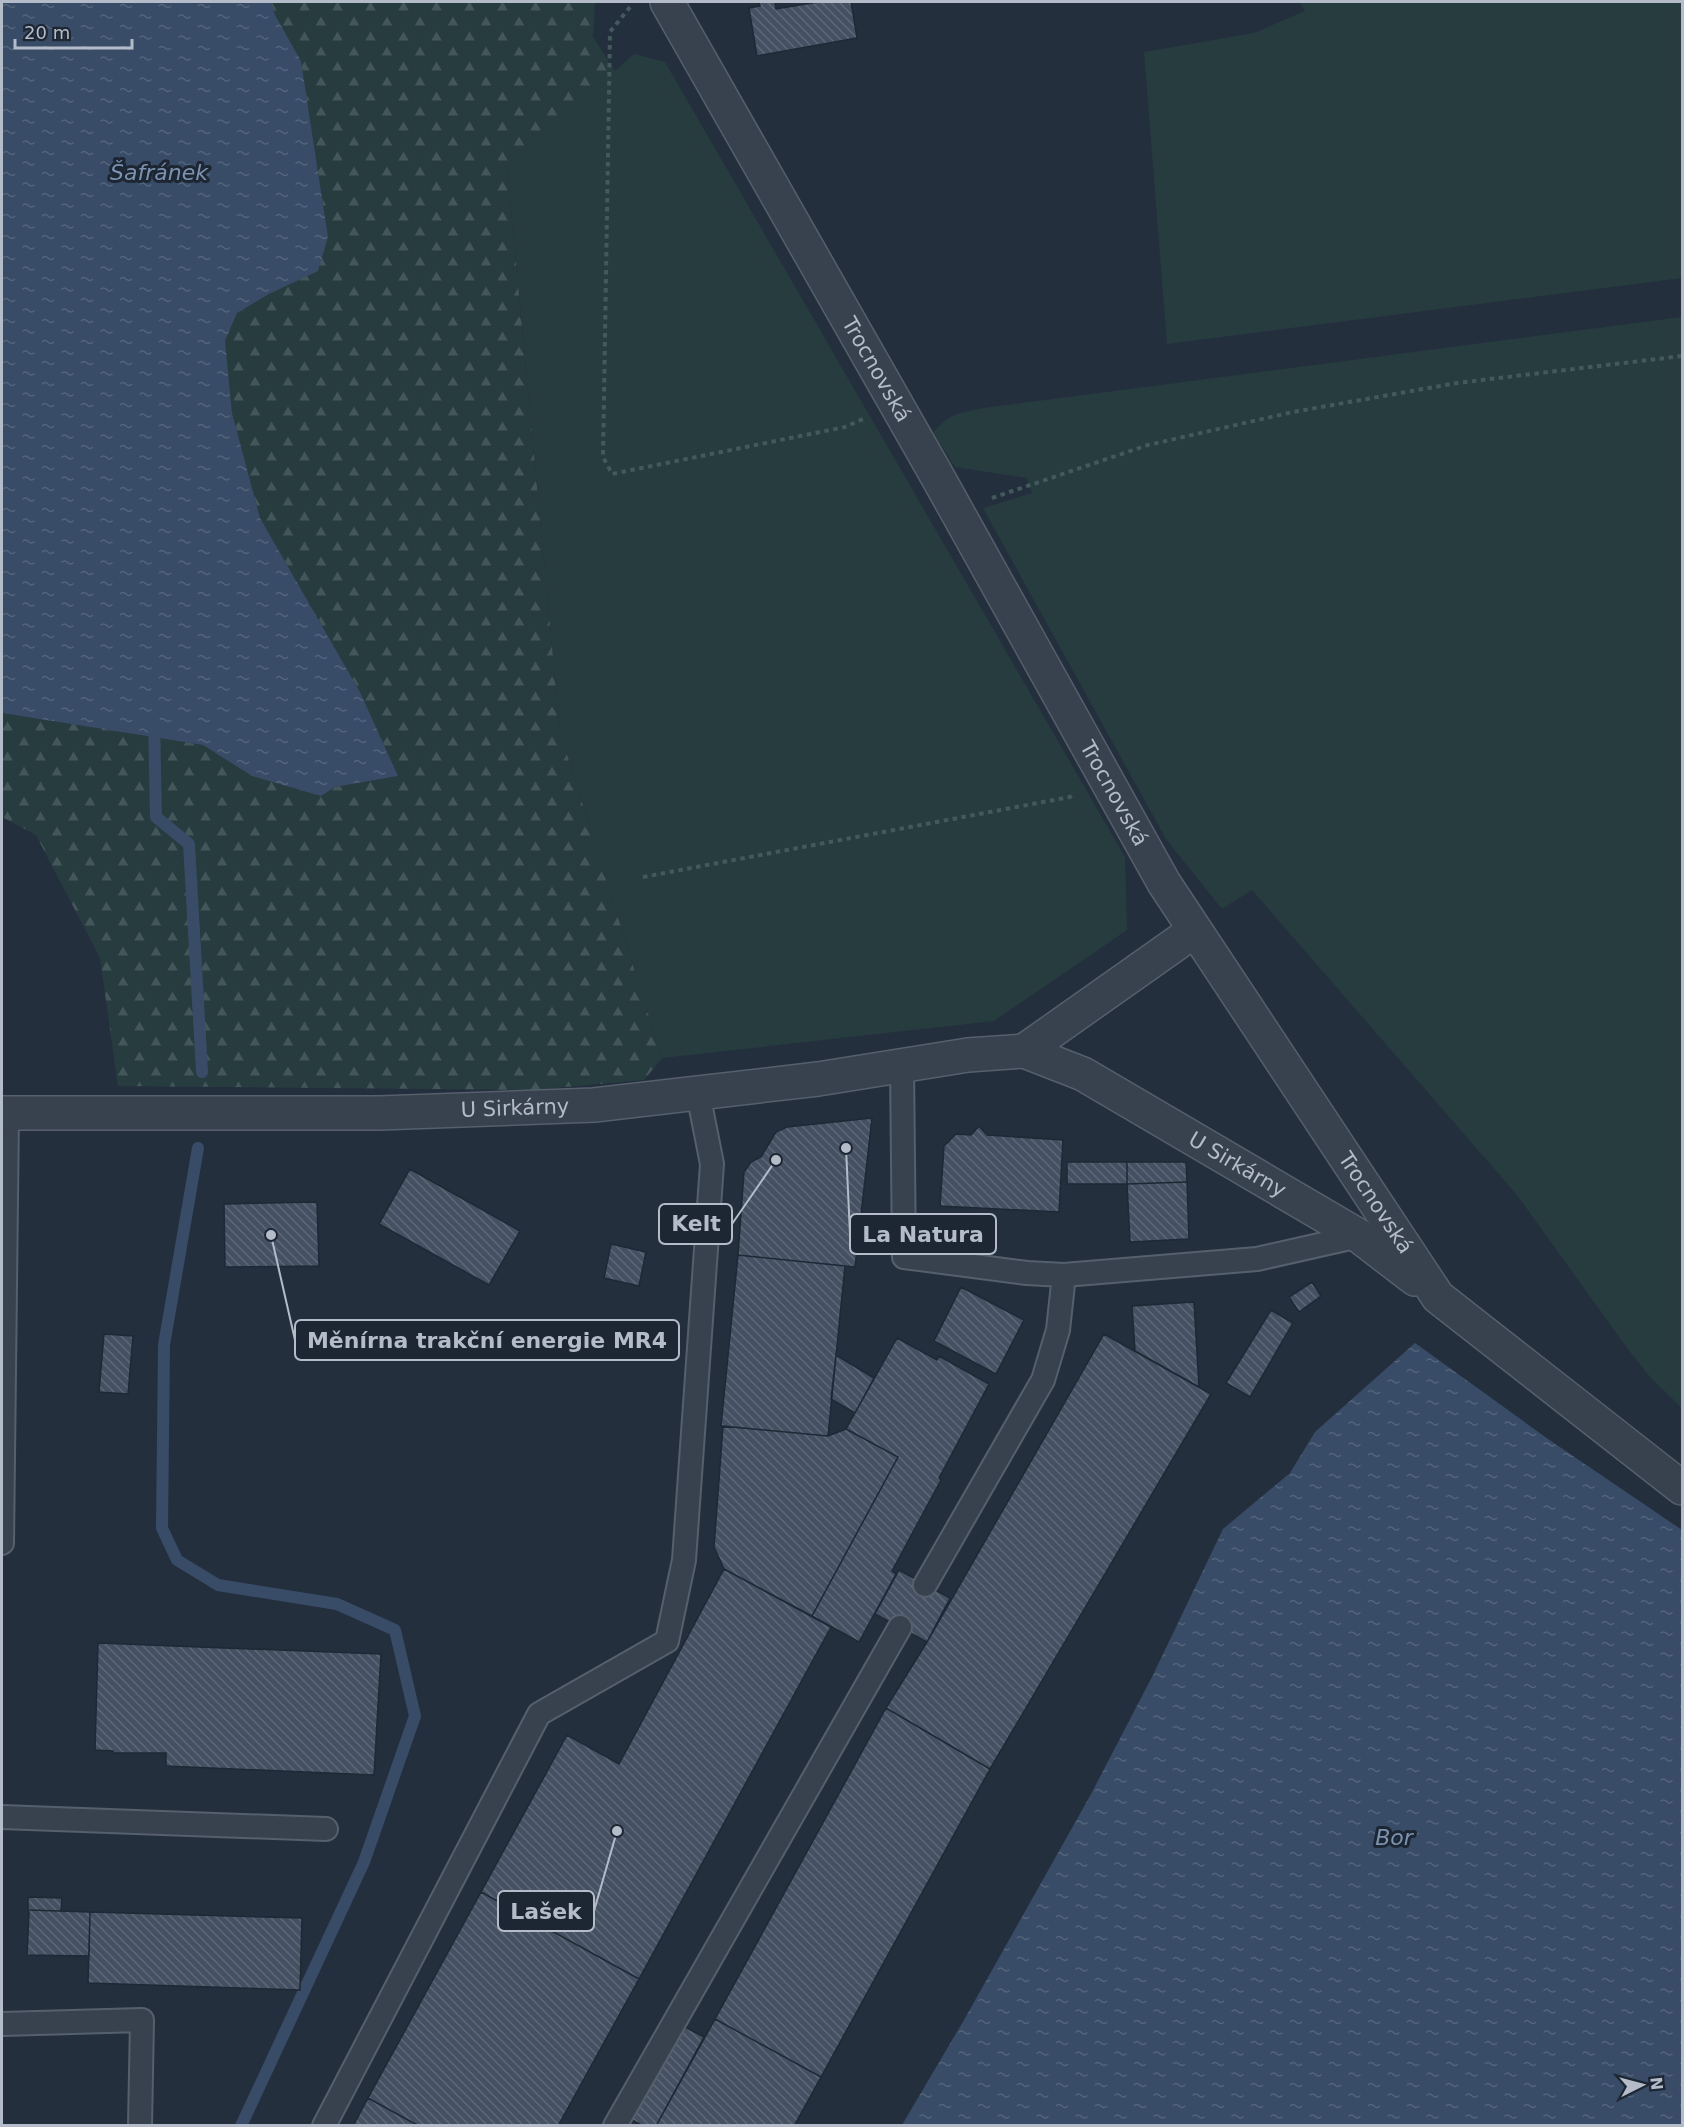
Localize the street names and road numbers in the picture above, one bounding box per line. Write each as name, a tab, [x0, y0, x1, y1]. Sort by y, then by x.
street label: Trocnovská	[837, 312, 916, 426]
street label: Trocnovská	[1075, 736, 1153, 850]
street label: U Sirkárny	[460, 1094, 570, 1122]
street label: U Sirkárny	[1184, 1127, 1290, 1202]
street label: Trocnovská	[1333, 1147, 1418, 1258]

